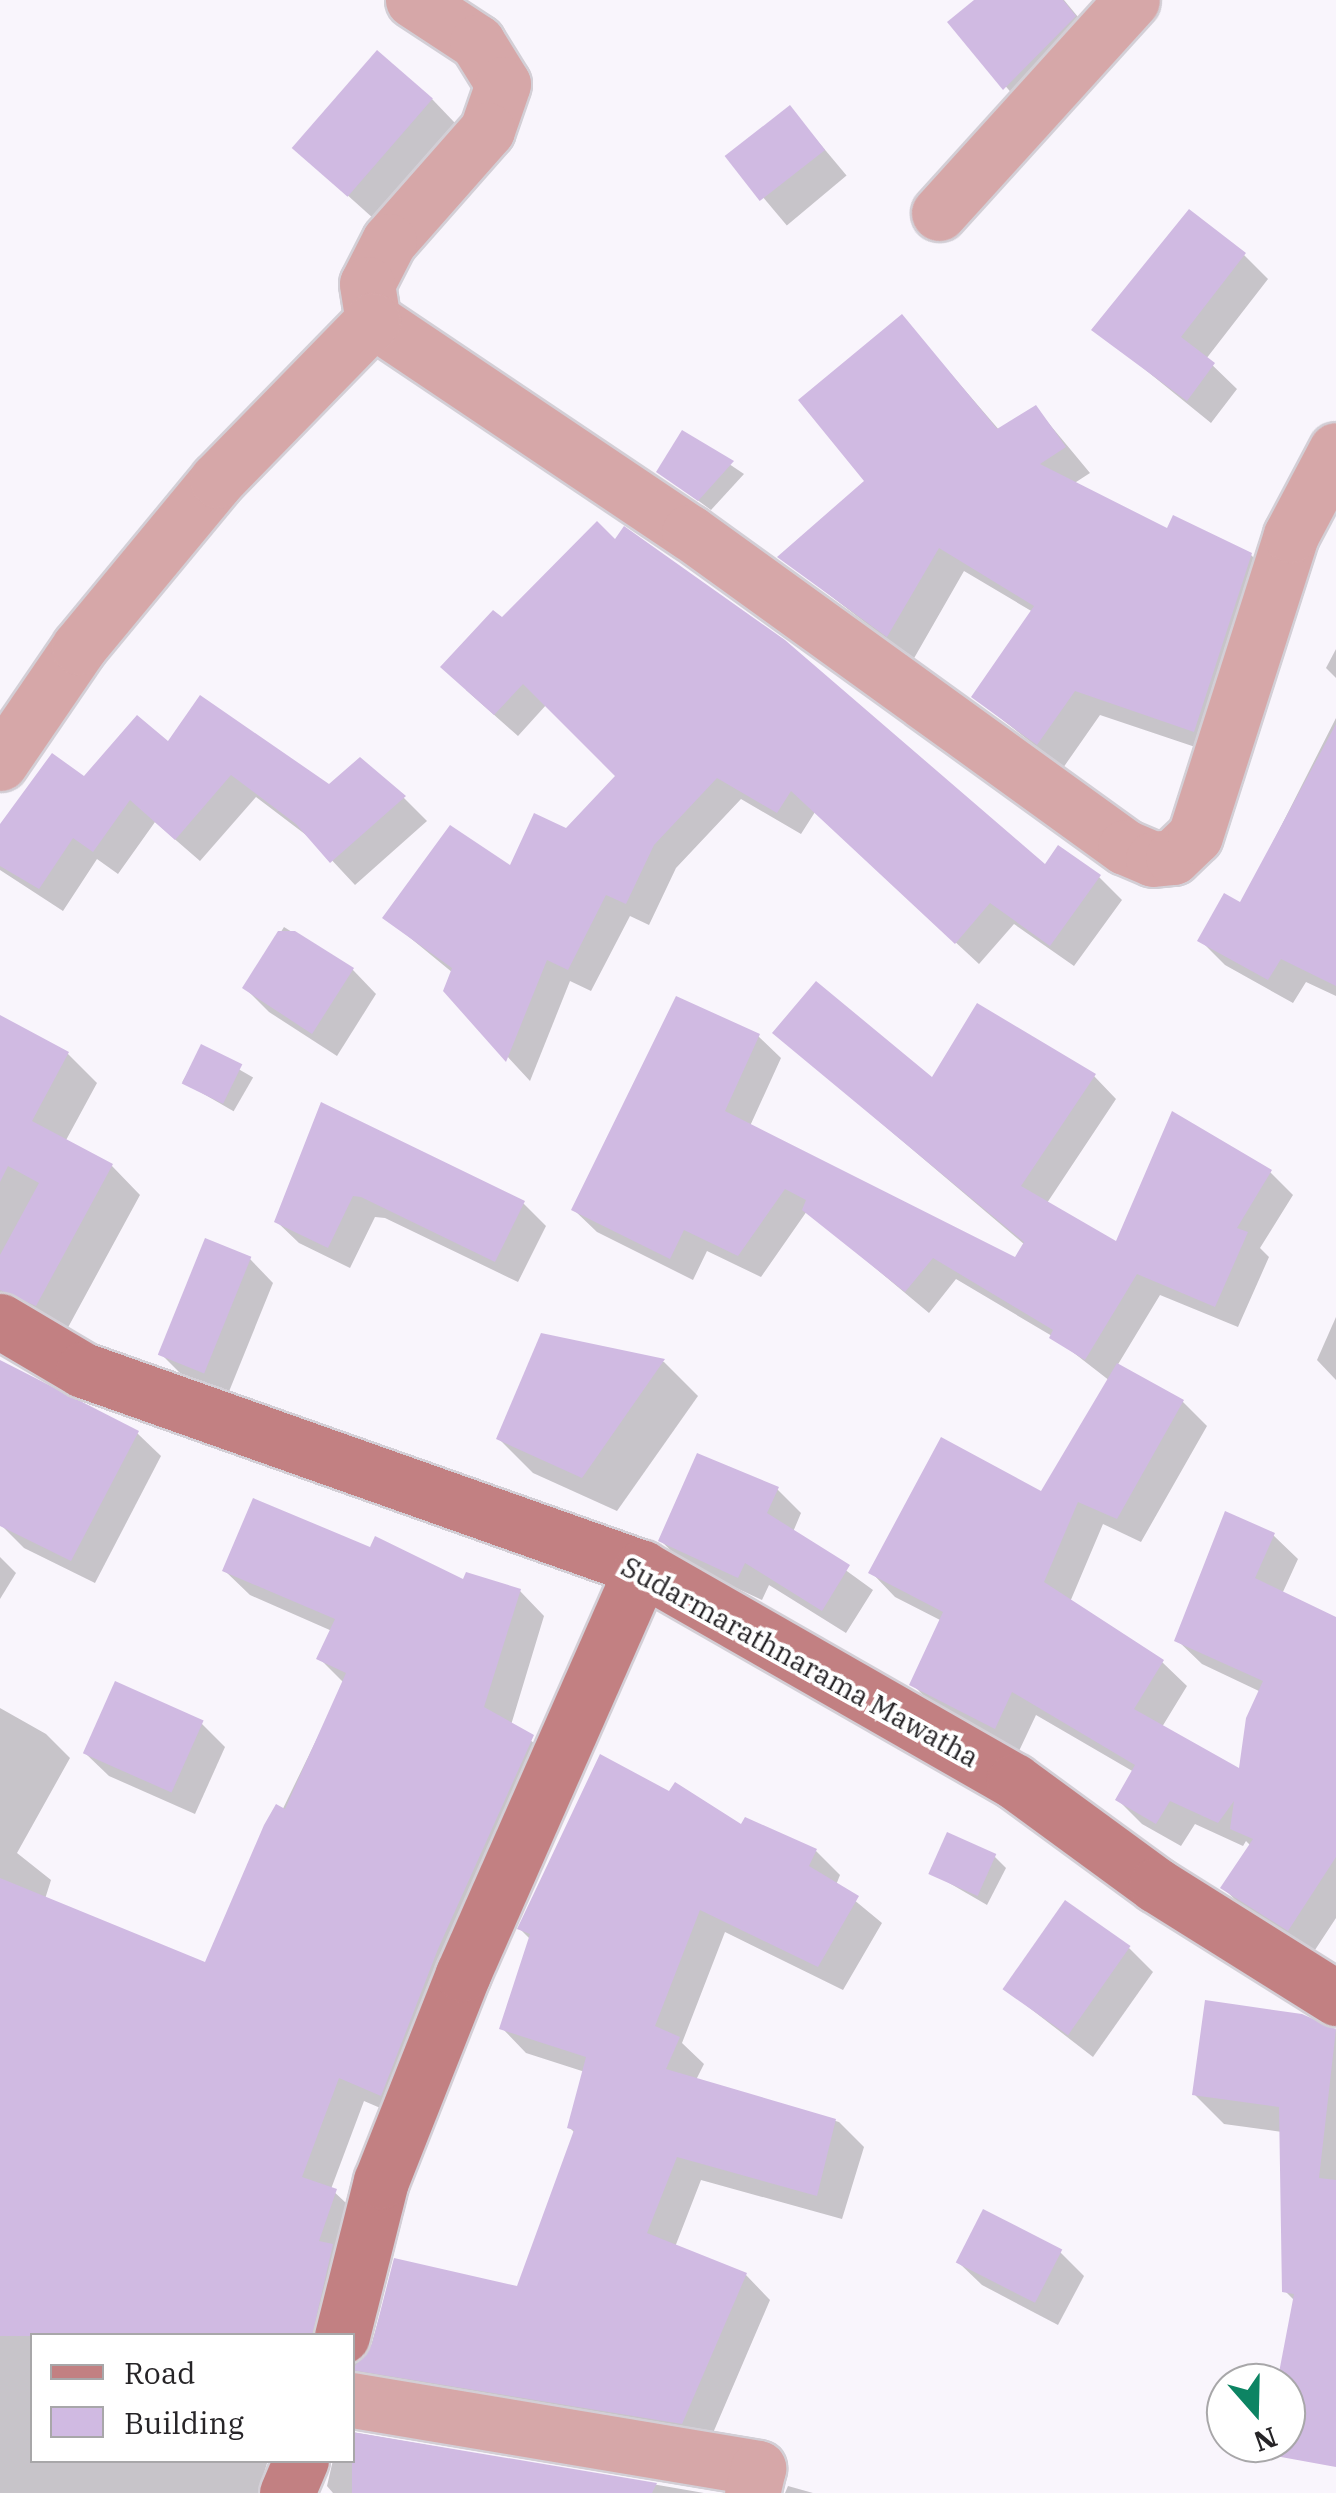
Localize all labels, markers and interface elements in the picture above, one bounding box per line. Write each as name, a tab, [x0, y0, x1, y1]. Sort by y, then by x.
street label: Sudarmarathnarama Mawatha	[616, 1550, 984, 1774]
legend	[30, 2333, 355, 2463]
text: Road	[124, 2353, 196, 2392]
north arrow	[1206, 2363, 1306, 2463]
text: Building	[124, 2403, 244, 2442]
text: N	[1249, 2419, 1282, 2461]

